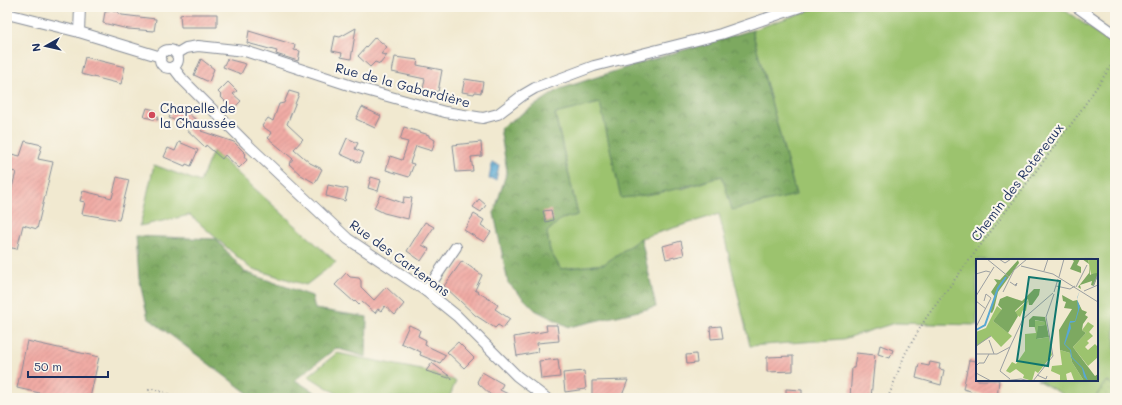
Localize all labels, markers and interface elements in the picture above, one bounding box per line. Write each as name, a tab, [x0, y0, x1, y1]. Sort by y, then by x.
north arrow	[26, 26, 66, 66]
text: N	[28, 42, 44, 53]
street label: Rue de la Gabardière	[334, 58, 473, 111]
place label: Chapelle de la Chaussée	[160, 99, 236, 131]
marker: Chapelle de la Chaussée	[147, 110, 157, 120]
street label: Chemin des Rotereaux	[967, 119, 1067, 244]
street label: Rue des Carterons	[347, 215, 454, 300]
inset map	[976, 259, 1098, 381]
scale bar	[28, 353, 108, 379]
text: 50 m	[34, 358, 62, 374]

